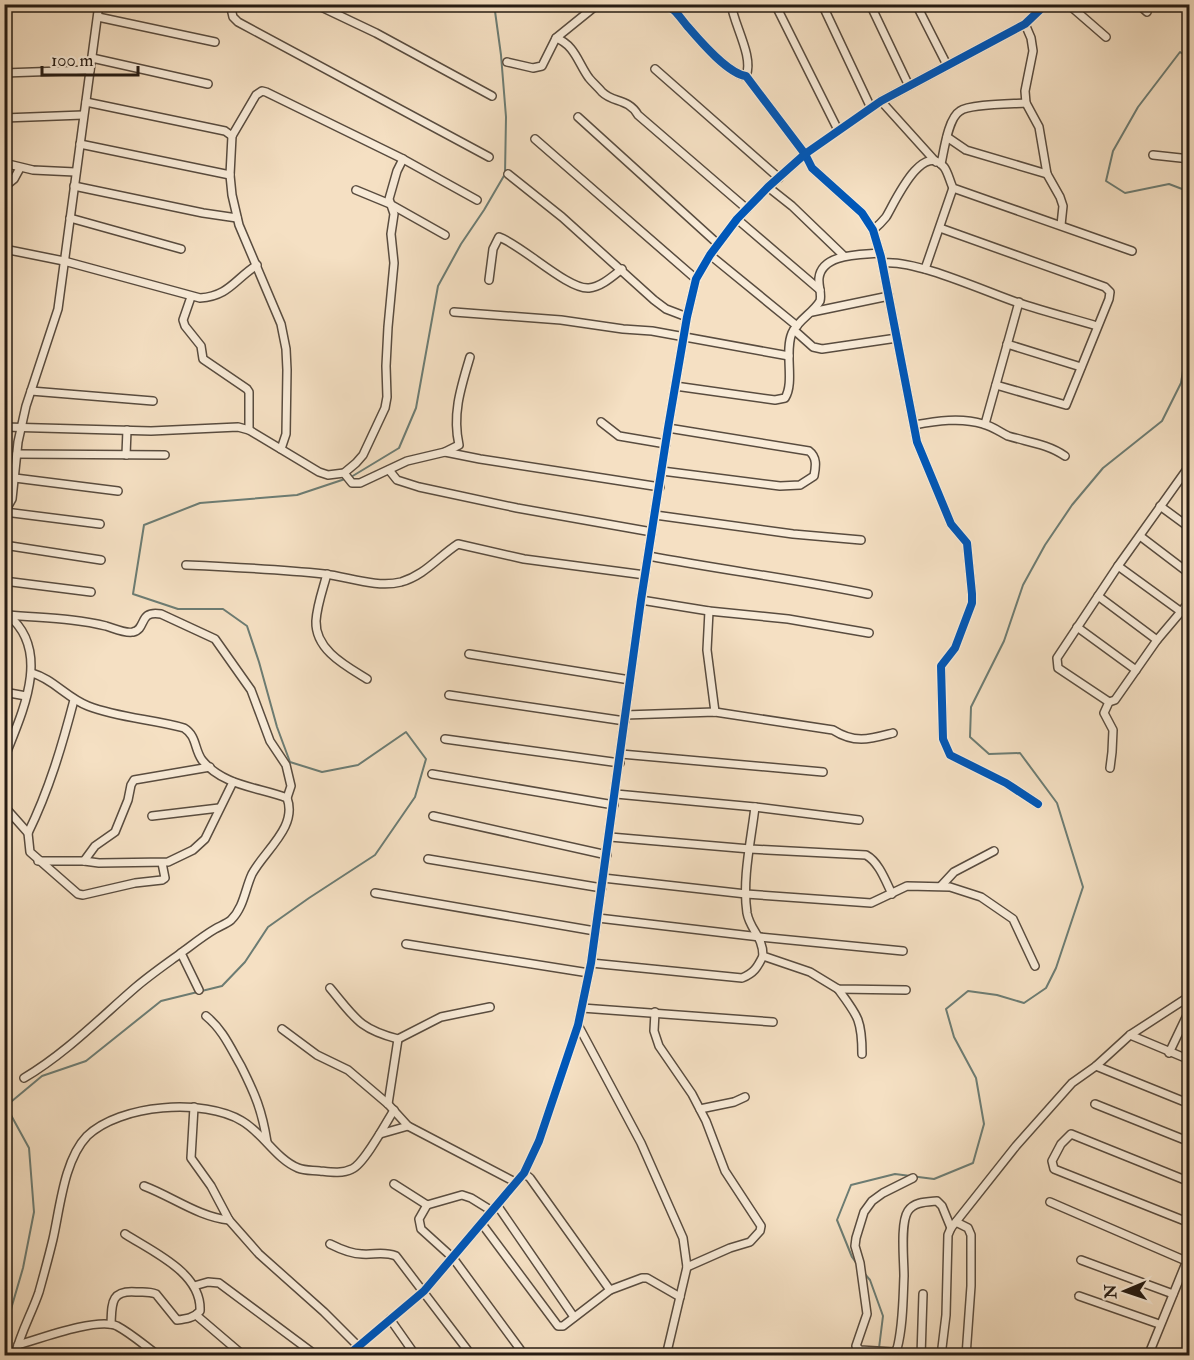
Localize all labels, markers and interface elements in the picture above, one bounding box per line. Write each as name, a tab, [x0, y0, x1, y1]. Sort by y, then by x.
scale bar	[42, 39, 138, 77]
text: 100 m	[51, 49, 94, 72]
north arrow	[1095, 1261, 1155, 1321]
text: N	[1101, 1283, 1121, 1300]

